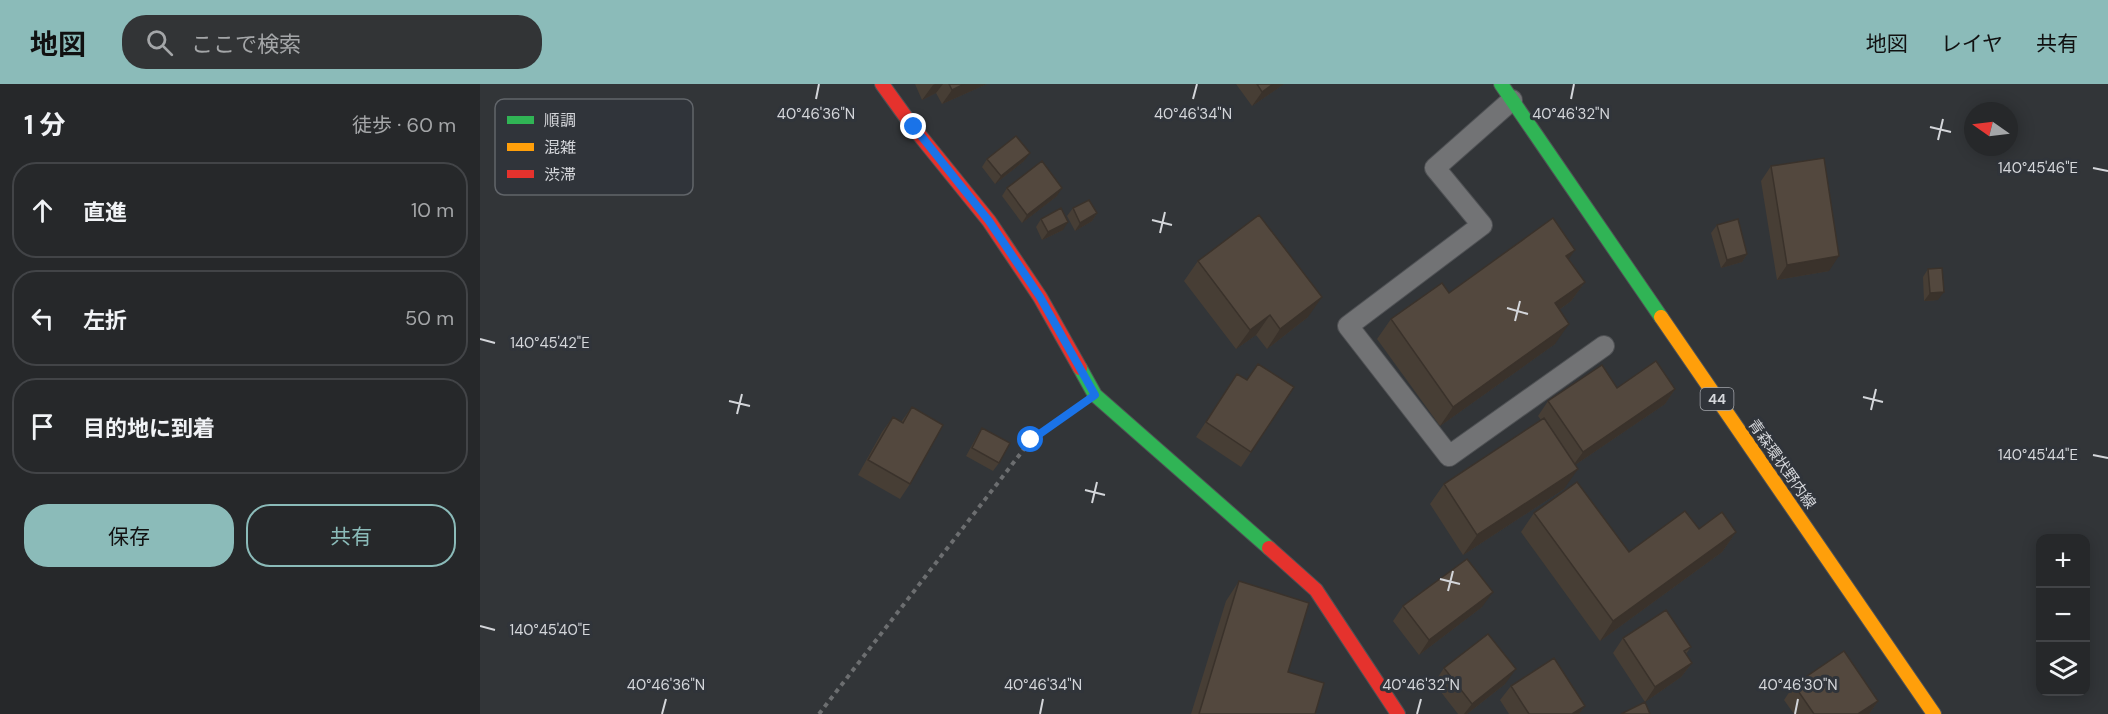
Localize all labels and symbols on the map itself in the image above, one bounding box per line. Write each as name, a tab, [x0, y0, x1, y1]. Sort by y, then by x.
legend	[495, 99, 693, 195]
north arrow	[1964, 102, 2018, 156]
text: 40°46'36"N	[777, 104, 855, 124]
text: 40°46'34"N	[1154, 104, 1232, 124]
text: 40°46'32"N	[1532, 104, 1610, 124]
text: 順調	[544, 110, 576, 131]
route end	[900, 113, 926, 139]
text: 混雑	[544, 137, 576, 158]
text: 140°45'46"E	[1998, 158, 2078, 178]
text: 渋滞	[544, 164, 576, 185]
text: 140°45'42"E	[510, 333, 590, 353]
road number: 44	[1700, 388, 1734, 410]
street label: 青森環状野内線	[1744, 415, 1820, 513]
route start	[1017, 426, 1043, 452]
text: 140°45'44"E	[1998, 445, 2078, 465]
text: 140°45'40"E	[510, 620, 591, 640]
text: 40°46'36"N	[627, 675, 705, 695]
text: 40°46'34"N	[1004, 675, 1082, 695]
text: 40°46'32"N	[1382, 675, 1460, 695]
text: 40°46'30"N	[1758, 675, 1838, 695]

